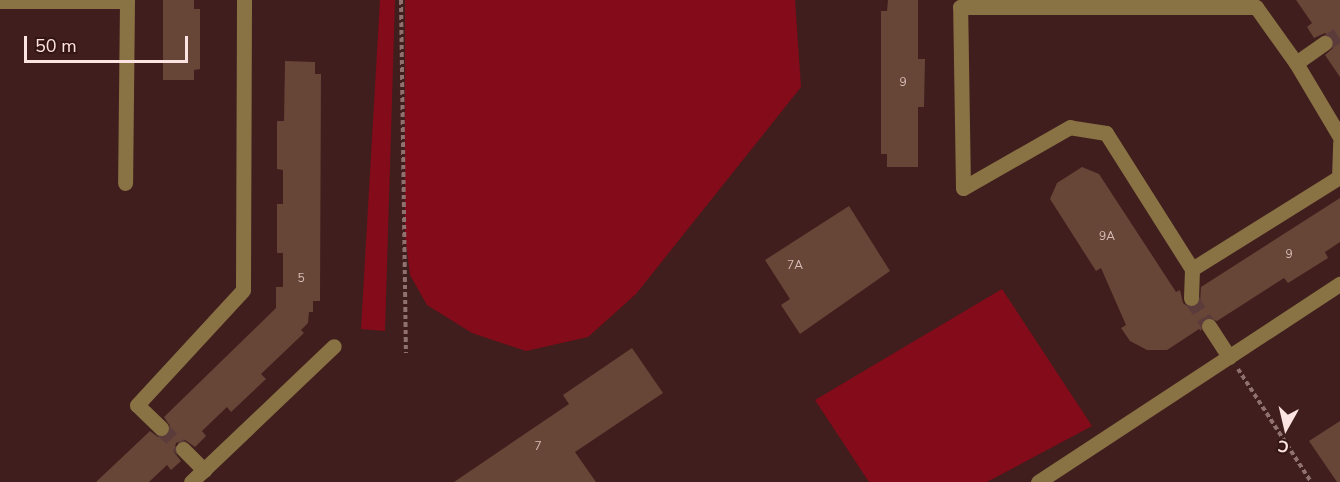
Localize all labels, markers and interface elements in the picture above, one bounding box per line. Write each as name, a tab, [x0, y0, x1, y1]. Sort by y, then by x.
scale bar	[27, 24, 190, 62]
text: 50 m	[35, 34, 77, 58]
house number: 9	[899, 76, 907, 90]
house number: 9А	[1099, 230, 1115, 244]
house number: 9	[1285, 248, 1293, 262]
house number: 7А	[787, 259, 803, 273]
house number: 5	[297, 272, 305, 286]
north arrow	[1256, 398, 1316, 458]
text: С	[1277, 434, 1290, 457]
house number: 7	[534, 440, 542, 454]

